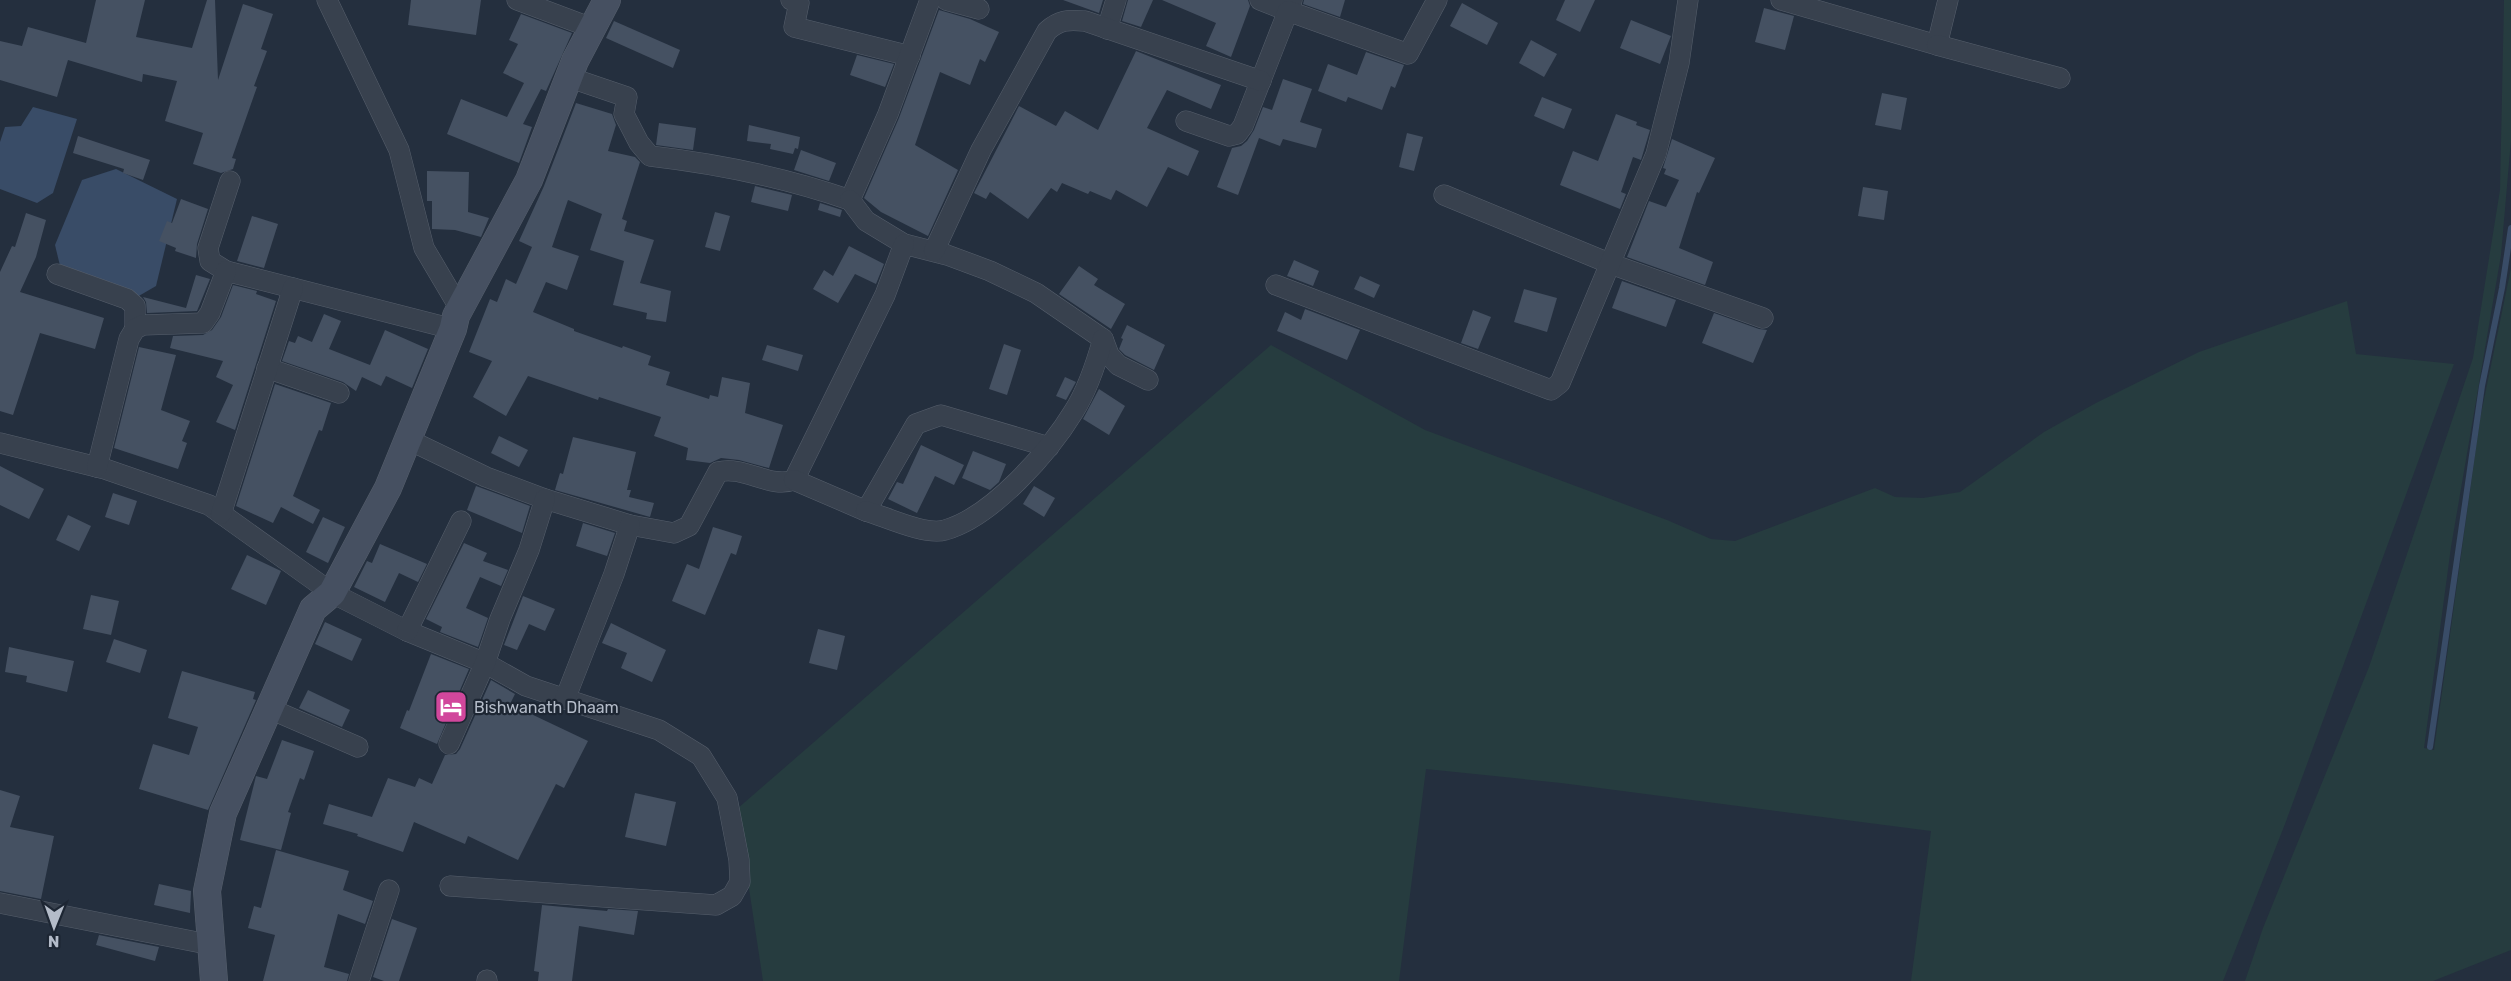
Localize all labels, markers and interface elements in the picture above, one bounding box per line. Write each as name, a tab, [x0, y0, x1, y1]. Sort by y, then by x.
hotel icon: Bishwanath Dhaam	[433, 689, 469, 725]
place label: Bishwanath Dhaam	[474, 698, 619, 717]
north arrow	[24, 897, 84, 957]
text: N	[48, 932, 60, 951]

